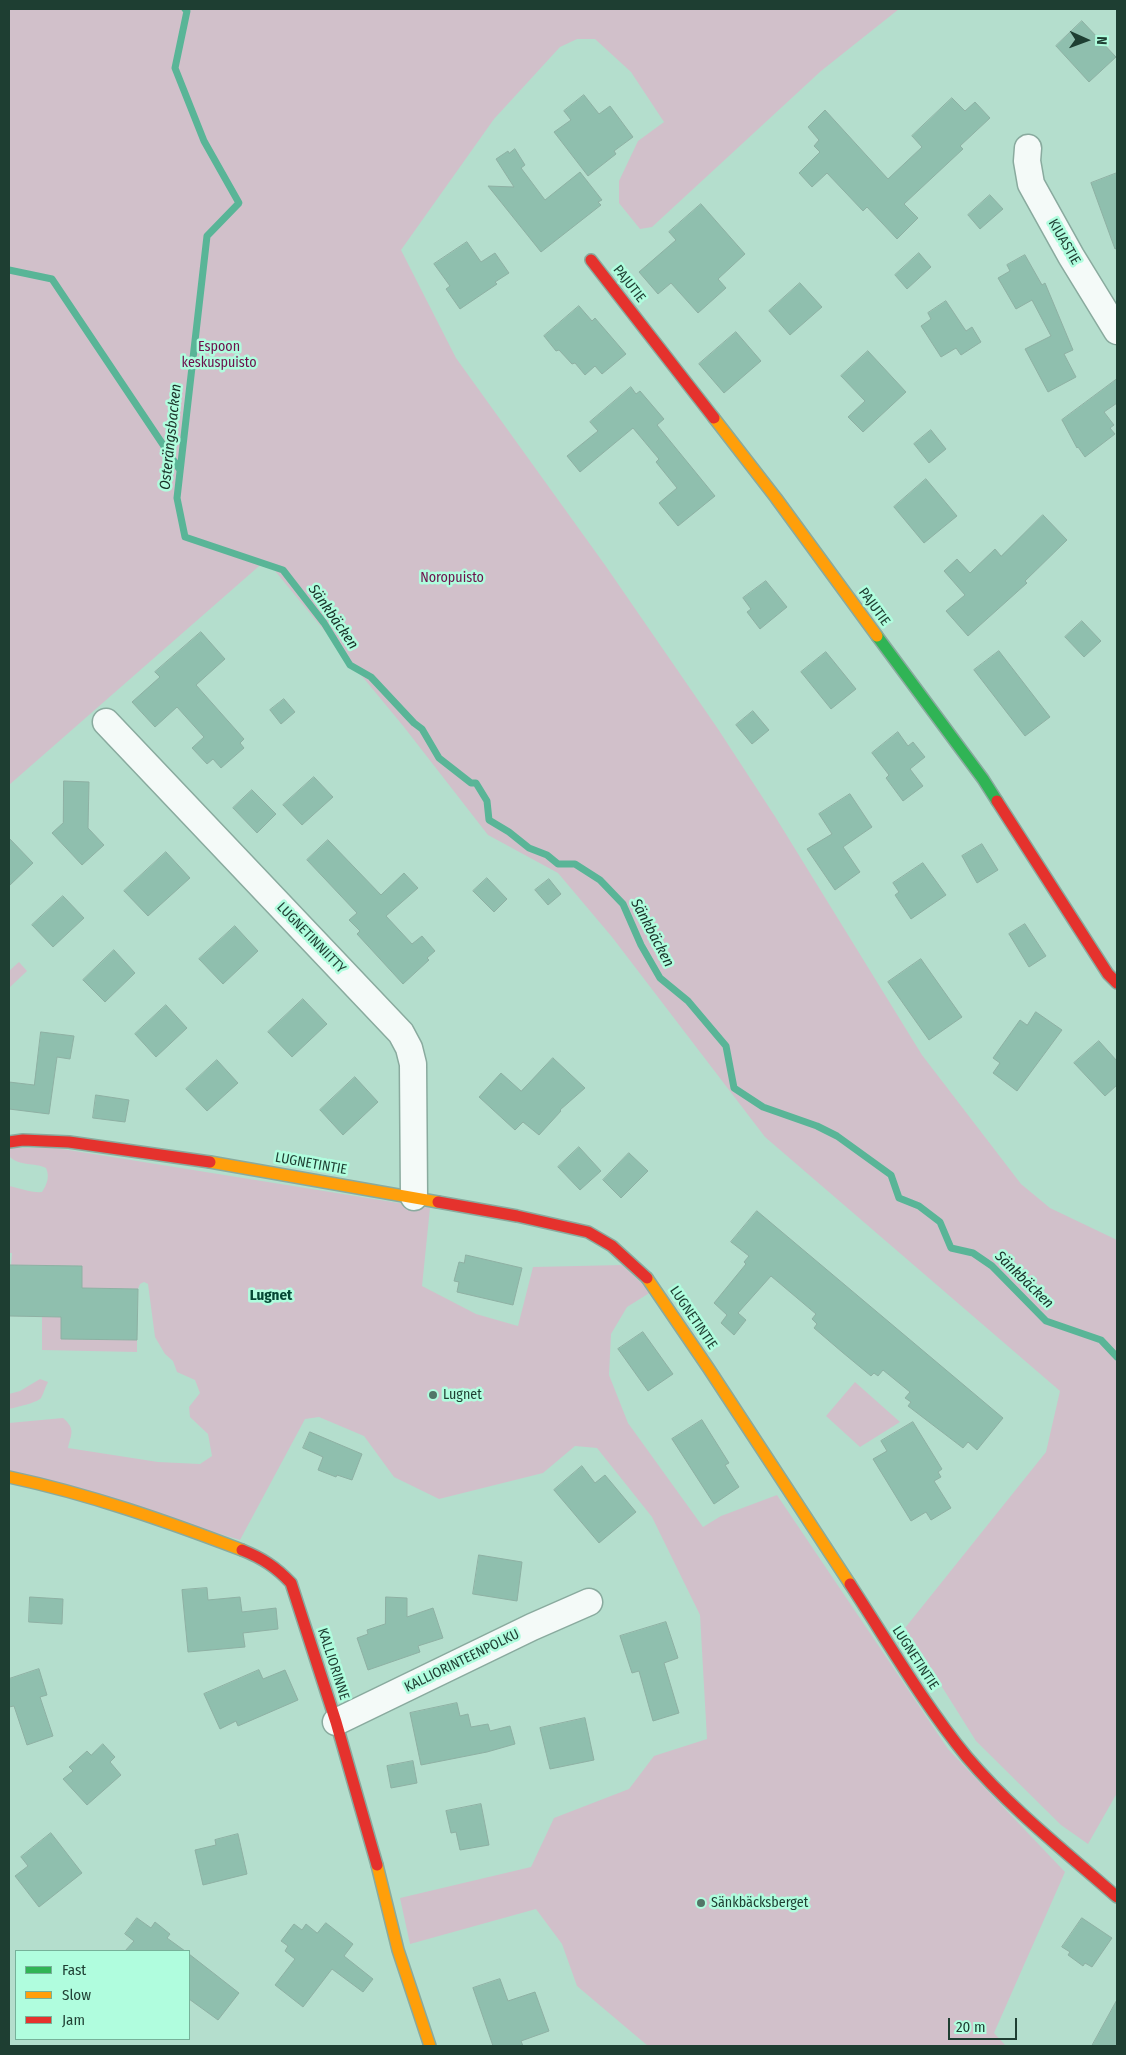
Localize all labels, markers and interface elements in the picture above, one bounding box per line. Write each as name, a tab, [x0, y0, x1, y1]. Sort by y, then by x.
north arrow	[1061, 15, 1111, 65]
text: N	[1093, 36, 1110, 45]
street label: KIUASTIE	[1044, 216, 1084, 268]
street label: PAJUTIE	[609, 262, 649, 306]
park label: Espoon keskuspuisto	[181, 339, 257, 372]
water label: Osterängsbacken	[156, 383, 186, 491]
park label: Noropuisto	[420, 570, 484, 586]
water label: Sänkbäcken	[304, 581, 362, 653]
street label: PAJUTIE	[855, 585, 893, 629]
water label: Sänkbäcken	[626, 896, 678, 970]
street label: LUGNETINNIITTY	[273, 899, 349, 977]
street label: LUGNETINTIE	[274, 1149, 348, 1179]
water label: Sänkbäcken	[991, 1248, 1057, 1312]
street label: LUGNETINTIE	[666, 1283, 720, 1353]
district label: Lugnet	[250, 1287, 292, 1305]
place label: Lugnet	[443, 1387, 482, 1403]
marker: Lugnet	[427, 1389, 439, 1401]
street label: LUGNETINTIE	[888, 1623, 942, 1693]
street label: KALLIORINNE	[314, 1626, 352, 1702]
street label: KALLIORINTEENPOLKU	[402, 1626, 522, 1696]
place label: Sänkbäcksberget	[711, 1895, 808, 1911]
marker: Sänkbäcksberget	[695, 1897, 707, 1909]
legend	[15, 1950, 190, 2040]
text: Fast	[62, 1961, 86, 1979]
text: Slow	[62, 1986, 91, 2004]
scale bar	[951, 2008, 1020, 2040]
text: Jam	[62, 2011, 85, 2029]
text: 20 m	[956, 2018, 986, 2036]

